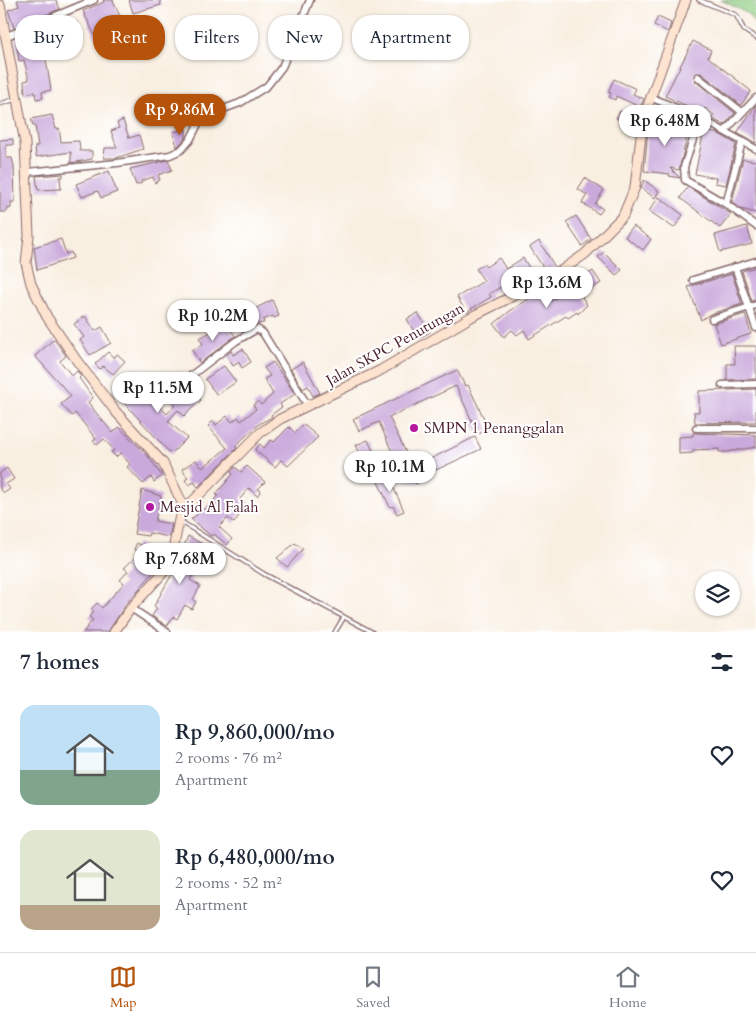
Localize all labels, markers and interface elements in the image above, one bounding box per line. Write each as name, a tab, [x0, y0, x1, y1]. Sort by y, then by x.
chip: Buy	[15, 15, 83, 60]
chip: Rent	[93, 15, 165, 60]
chip: Filters	[175, 15, 258, 60]
chip: New	[268, 15, 342, 60]
chip: Apartment	[352, 15, 469, 60]
pin: Rp 9.86M	[128, 94, 232, 136]
text: Rp 9.86M	[145, 99, 215, 121]
pin: Rp 6.48M	[613, 104, 717, 147]
text: Rp 6.48M	[630, 110, 700, 132]
pin: Rp 13.6M	[495, 266, 599, 309]
text: Rp 13.6M	[512, 272, 582, 294]
street label: Jalan SKPC Penutungan	[321, 298, 468, 391]
pin: Rp 10.2M	[161, 300, 265, 342]
text: Rp 10.2M	[178, 305, 248, 327]
pin: Rp 11.5M	[106, 372, 210, 414]
text: Rp 11.5M	[123, 377, 193, 399]
place label: SMPN 1 Penanggalan	[424, 418, 565, 438]
marker: SMPN 1 Penanggalan	[408, 422, 420, 434]
pin: Rp 10.1M	[338, 450, 442, 493]
text: Rp 10.1M	[355, 456, 425, 478]
place label: Mesjid Al Falah	[160, 497, 259, 517]
marker: Mesjid Al Falah	[144, 501, 156, 513]
pin: Rp 7.68M	[128, 542, 232, 585]
text: Rp 7.68M	[145, 548, 215, 570]
map controls	[695, 571, 740, 616]
button: layers	[695, 571, 740, 616]
text: 7 homes	[20, 648, 99, 677]
icon: filters	[708, 648, 736, 676]
text: Rp 9,860,000/mo	[175, 718, 335, 747]
icon: home	[60, 725, 120, 785]
icon: heart	[708, 741, 736, 769]
text: 2 rooms · 76 m²	[175, 747, 282, 769]
text: Apartment	[175, 769, 248, 791]
text: Rp 6,480,000/mo	[175, 843, 335, 872]
icon: home	[60, 850, 120, 910]
icon: heart	[708, 866, 736, 894]
text: 2 rooms · 52 m²	[175, 872, 282, 894]
text: Apartment	[175, 894, 248, 916]
tab: Map	[109, 963, 137, 1012]
tab: Saved	[356, 963, 390, 1012]
tab: Home	[609, 963, 647, 1012]

